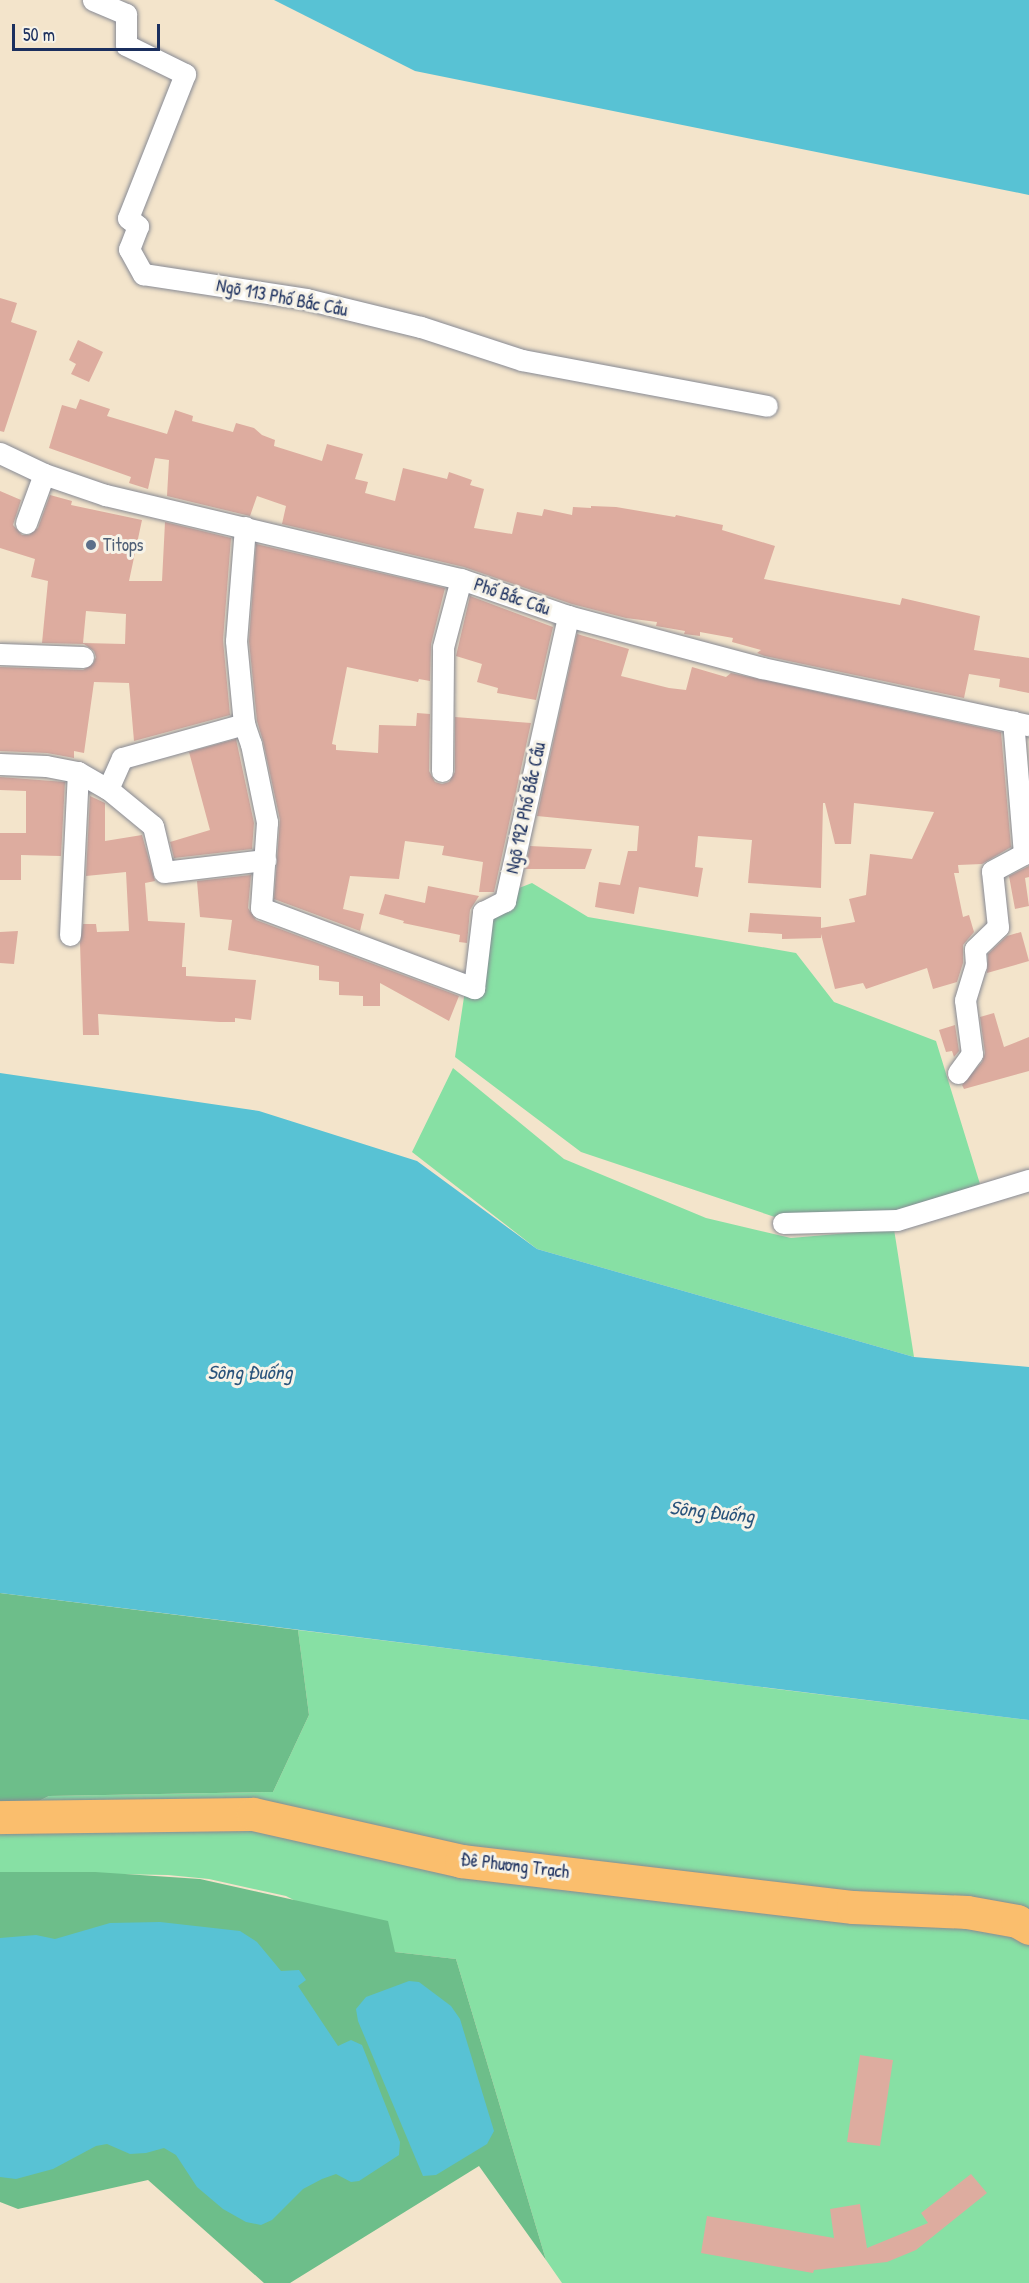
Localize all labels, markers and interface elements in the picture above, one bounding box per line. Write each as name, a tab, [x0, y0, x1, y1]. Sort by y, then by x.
scale bar	[15, 12, 164, 50]
text: 50 m	[23, 22, 55, 47]
street label: Ngõ 113 Phố Bắc Cầu	[215, 275, 349, 321]
place label: Titops	[103, 534, 144, 556]
marker: Titops	[84, 538, 98, 552]
street label: Phố Bắc Cầu	[471, 574, 553, 620]
street label: Ngõ 192 Phố Bắc Cầu	[502, 740, 550, 876]
water label: Sông Đuống	[208, 1359, 292, 1383]
water label: Sông Đuống	[669, 1495, 755, 1527]
street label: Đê Phương Trạch	[460, 1849, 570, 1883]

